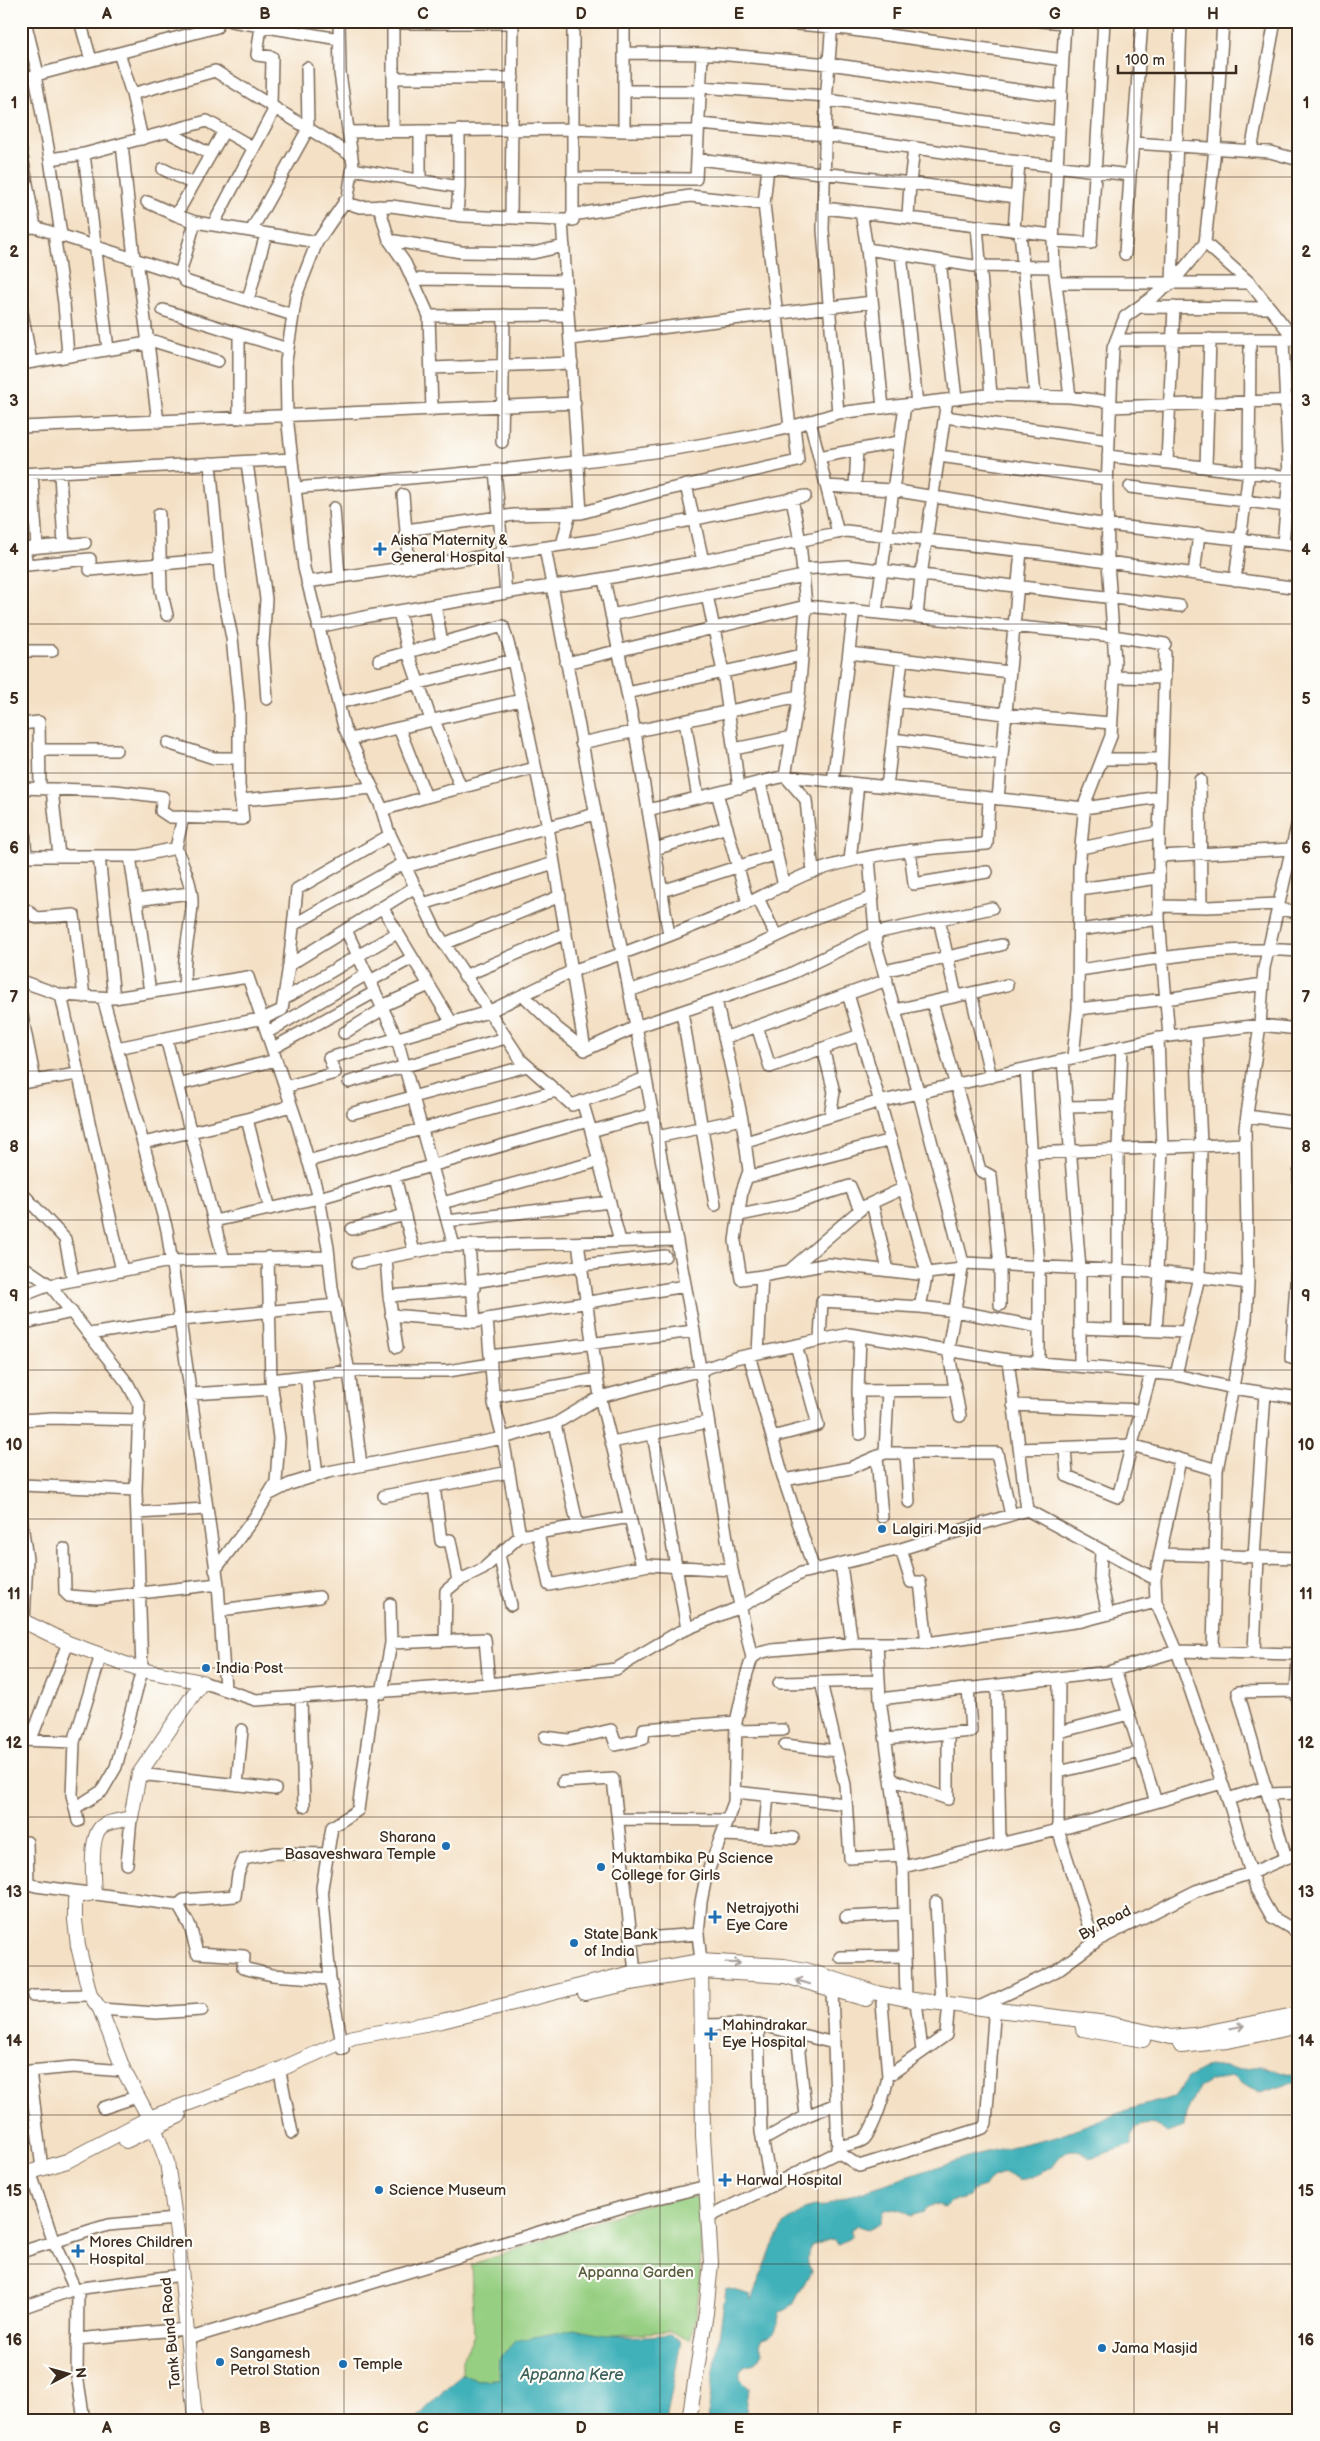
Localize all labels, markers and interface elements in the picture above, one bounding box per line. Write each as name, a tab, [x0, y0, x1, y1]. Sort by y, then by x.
text: A	[101, 5, 112, 24]
text: B	[259, 5, 271, 24]
text: C	[417, 5, 429, 24]
text: D	[575, 5, 587, 24]
text: E	[734, 5, 744, 24]
text: F	[892, 5, 902, 24]
text: G	[1049, 5, 1061, 24]
text: H	[1207, 5, 1219, 24]
scale bar	[1118, 42, 1235, 74]
text: 100 m	[1125, 51, 1165, 70]
text: 1	[11, 94, 17, 113]
text: 1	[1303, 94, 1309, 113]
text: 2	[9, 243, 19, 262]
text: 2	[1301, 243, 1311, 262]
text: 3	[9, 392, 19, 411]
text: 3	[1301, 392, 1311, 411]
place label: Aisha Maternity & General Hospital	[391, 531, 508, 567]
text: 4	[9, 541, 19, 560]
text: 4	[1301, 541, 1311, 560]
marker: Aisha Maternity & General Hospital	[373, 542, 387, 556]
text: 5	[9, 690, 19, 709]
text: 5	[1301, 690, 1311, 709]
text: 6	[9, 839, 19, 858]
text: 6	[1301, 839, 1311, 858]
text: 7	[10, 988, 19, 1007]
text: 7	[1302, 988, 1311, 1007]
text: 8	[9, 1138, 19, 1157]
text: 8	[1301, 1138, 1311, 1157]
text: 9	[9, 1287, 19, 1306]
text: 9	[1301, 1287, 1311, 1306]
text: 10	[6, 1436, 22, 1455]
text: 10	[1298, 1436, 1314, 1455]
place label: Lalgiri Masjid	[892, 1520, 982, 1539]
marker: Lalgiri Masjid	[876, 1523, 888, 1535]
text: 11	[7, 1585, 21, 1604]
text: 11	[1299, 1585, 1313, 1604]
place label: India Post	[216, 1659, 284, 1678]
marker: India Post	[200, 1662, 212, 1674]
text: 12	[6, 1734, 23, 1753]
text: 12	[1298, 1734, 1315, 1753]
place label: Sharana Basaveshwara Temple	[285, 1828, 436, 1864]
marker: Sharana Basaveshwara Temple	[440, 1840, 452, 1852]
place label: Muktambika Pu Science College for Girls	[611, 1849, 773, 1885]
marker: Muktambika Pu Science College for Girls	[595, 1861, 607, 1873]
text: 13	[6, 1883, 22, 1902]
text: 13	[1298, 1883, 1314, 1902]
place label: Netrajyothi Eye Care	[726, 1899, 799, 1935]
street label: By Road	[1076, 1901, 1134, 1945]
marker: Netrajyothi Eye Care	[708, 1910, 722, 1924]
place label: State Bank of India	[584, 1925, 658, 1961]
marker: State Bank of India	[568, 1937, 580, 1949]
one-way arrow	[725, 1958, 741, 1967]
one-way arrow	[795, 1976, 811, 1986]
place label: Mahindrakar Eye Hospital	[722, 2016, 807, 2052]
one-way arrow	[1228, 2022, 1244, 2031]
marker: Mahindrakar Eye Hospital	[704, 2027, 718, 2041]
text: 14	[6, 2032, 23, 2051]
text: 14	[1298, 2032, 1315, 2051]
place label: Harwal Hospital	[736, 2171, 842, 2190]
marker: Harwal Hospital	[718, 2173, 732, 2187]
place label: Science Museum	[389, 2181, 506, 2200]
text: 15	[6, 2182, 22, 2201]
text: 15	[1298, 2182, 1314, 2201]
marker: Science Museum	[373, 2184, 385, 2196]
place label: Mores Children Hospital	[89, 2233, 193, 2269]
marker: Mores Children Hospital	[71, 2244, 85, 2258]
park label: Appanna Garden	[578, 2263, 694, 2282]
street label: Tank Bund Road	[157, 2276, 185, 2390]
text: 16	[6, 2331, 23, 2350]
text: 16	[1298, 2331, 1315, 2350]
place label: Jama Masjid	[1112, 2339, 1198, 2358]
marker: Jama Masjid	[1096, 2342, 1108, 2354]
place label: Sangamesh Petrol Station	[230, 2344, 320, 2380]
north arrow	[42, 2348, 92, 2398]
place label: Temple	[353, 2355, 403, 2374]
marker: Sangamesh Petrol Station	[214, 2356, 226, 2368]
marker: Temple	[337, 2358, 349, 2370]
water label: Appanna Kere	[520, 2366, 623, 2385]
text: N	[71, 2367, 89, 2379]
text: A	[101, 2419, 112, 2438]
text: B	[259, 2419, 271, 2438]
text: C	[417, 2419, 429, 2438]
text: D	[575, 2419, 587, 2438]
text: E	[734, 2419, 744, 2438]
text: F	[892, 2419, 902, 2438]
text: G	[1049, 2419, 1061, 2438]
text: H	[1207, 2419, 1219, 2438]

